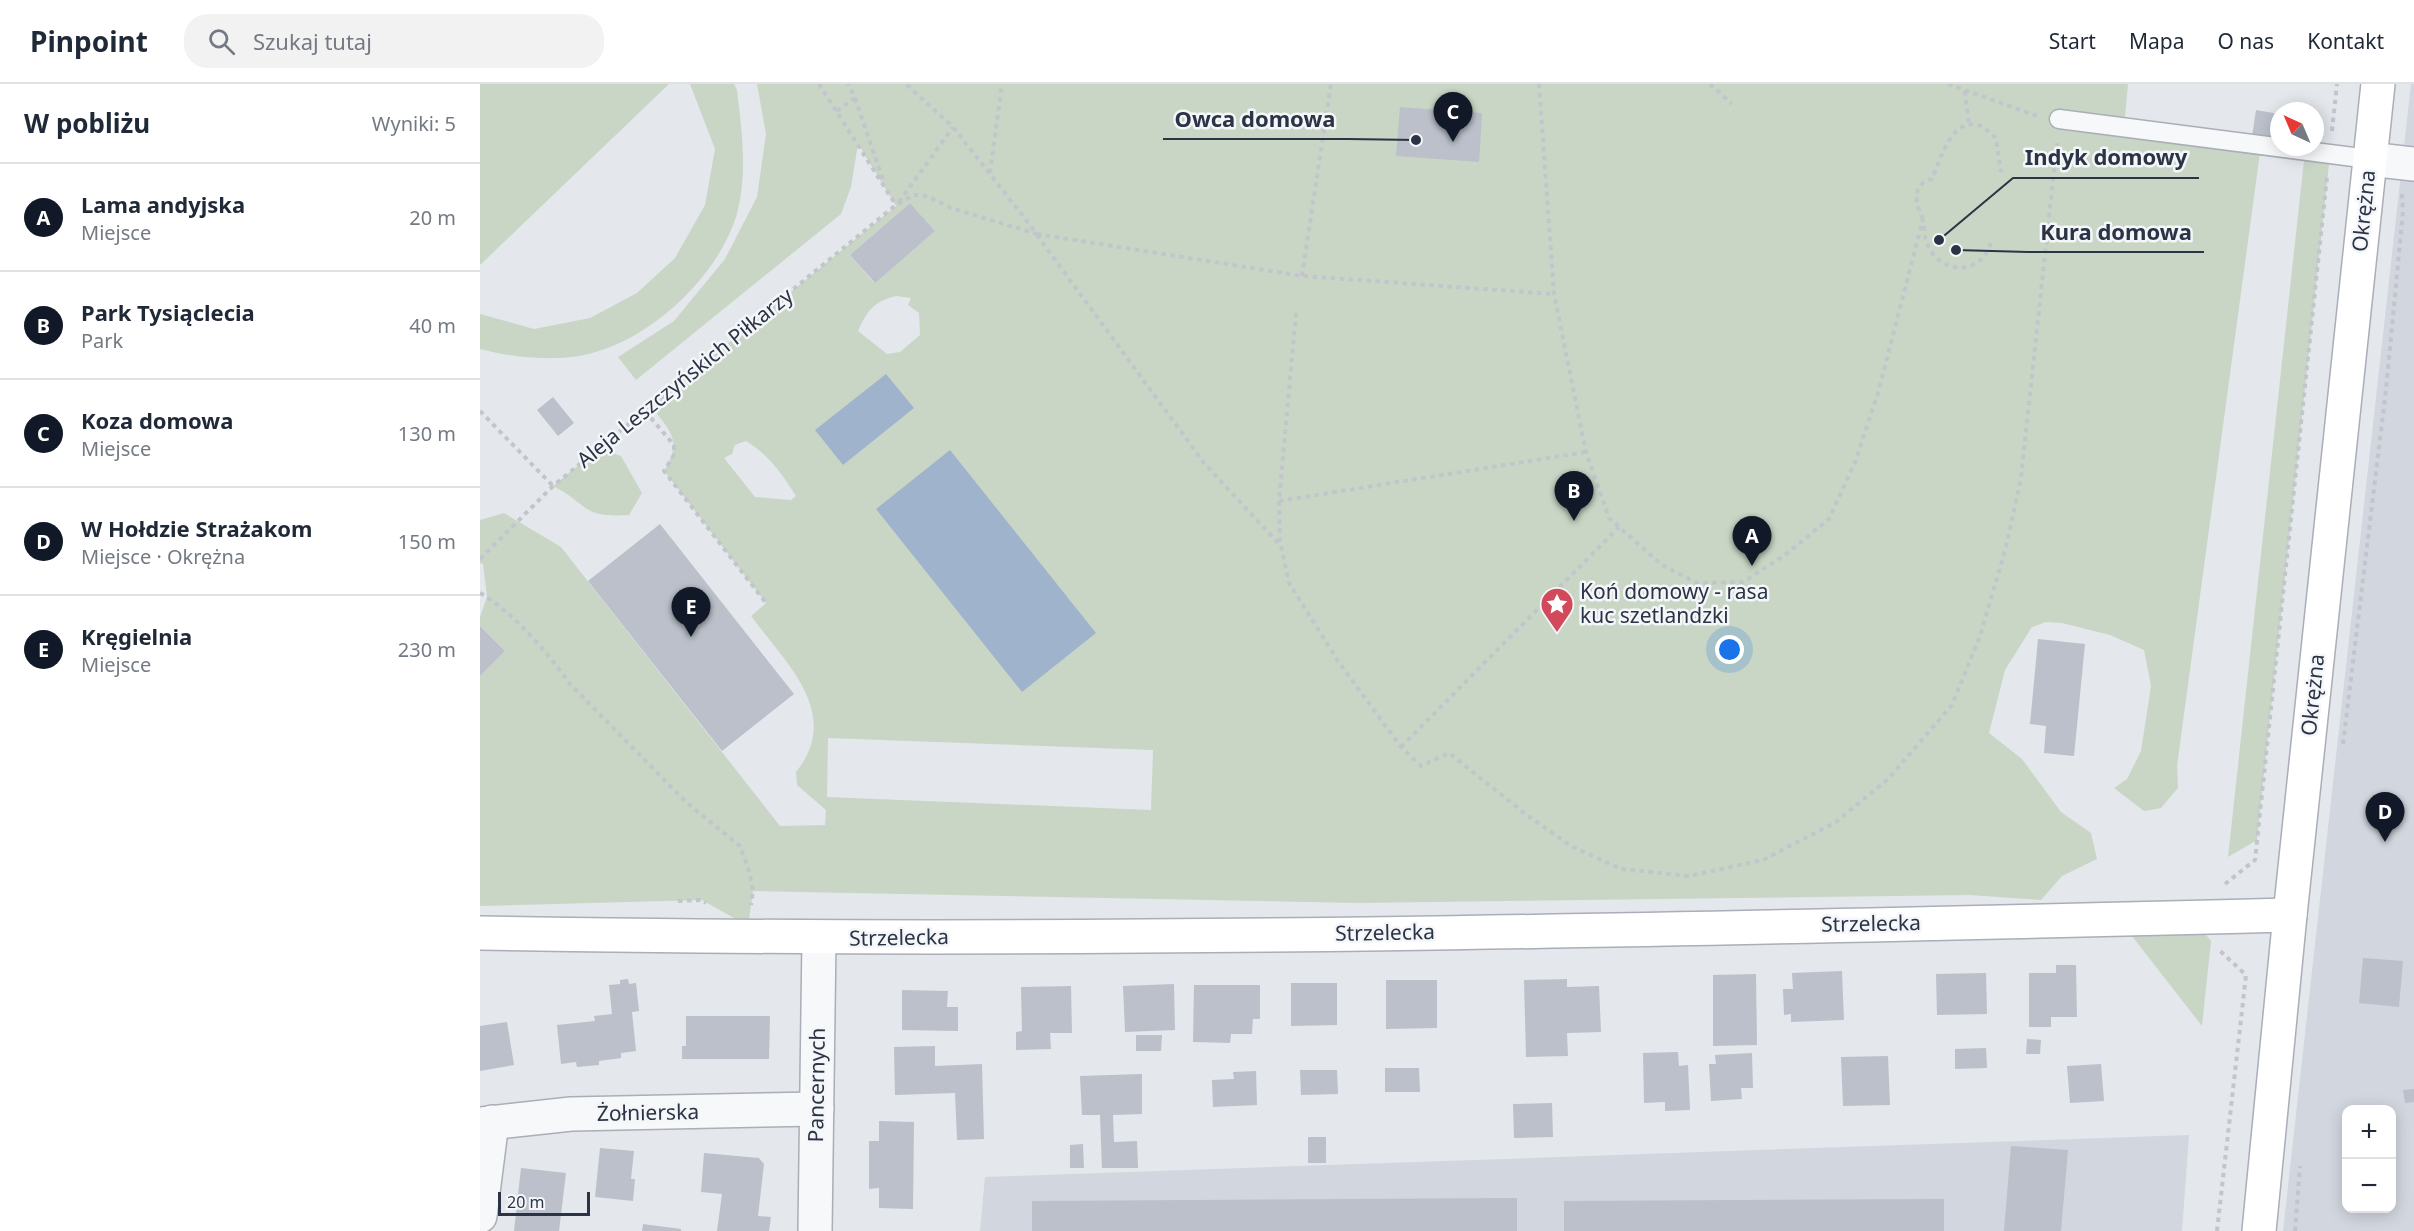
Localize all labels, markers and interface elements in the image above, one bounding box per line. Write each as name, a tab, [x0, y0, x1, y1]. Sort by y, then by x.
search box	[184, 14, 604, 68]
text: Pinpoint	[30, 22, 148, 60]
icon: search	[205, 25, 238, 58]
text: Szukaj tutaj	[253, 26, 372, 56]
text: Start	[2049, 27, 2096, 55]
text: Mapa	[2129, 27, 2184, 55]
text: O nas	[2217, 27, 2274, 55]
text: Kontakt	[2307, 27, 2384, 55]
pin: C	[1434, 92, 1472, 142]
callout: Owca domowa	[1163, 99, 1348, 139]
north arrow	[2270, 102, 2324, 156]
text: Owca domowa	[1175, 103, 1335, 133]
text: W pobliżu	[24, 105, 150, 141]
text: Wyniki: 5	[372, 110, 456, 137]
callout: Indyk domowy	[2013, 138, 2199, 178]
text: Indyk domowy	[2025, 141, 2188, 171]
street label: Okrężna	[2345, 169, 2381, 253]
text: Lama andyjska	[81, 189, 245, 219]
text: A	[37, 204, 50, 231]
text: 20 m	[409, 204, 456, 231]
callout: Kura domowa	[2028, 212, 2204, 252]
text: Kura domowa	[2040, 216, 2192, 246]
text: Miejsce	[81, 219, 151, 246]
street label: Aleja Leszczyńskich Piłkarzy	[570, 281, 799, 473]
text: Park Tysiąclecia	[81, 297, 255, 327]
text: B	[37, 312, 50, 339]
text: 40 m	[409, 312, 456, 339]
text: Park	[81, 327, 123, 354]
text: Koza domowa	[81, 405, 233, 435]
text: C	[37, 420, 50, 447]
text: 130 m	[398, 420, 456, 447]
text: Miejsce	[81, 435, 151, 462]
pin: B	[1554, 472, 1594, 521]
text: W Hołdzie Strażakom	[81, 513, 313, 543]
pin: A	[1732, 516, 1772, 566]
text: D	[36, 528, 51, 555]
text: 150 m	[398, 528, 456, 555]
text: Miejsce · Okrężna	[81, 543, 245, 570]
place label: Koń domowy - rasa kuc szetlandzki	[1580, 577, 1768, 629]
place icon: Koń domowy - rasa kuc szetlandzki	[1539, 586, 1575, 633]
pin: E	[672, 588, 710, 637]
text: Kręgielnia	[81, 621, 192, 651]
your location	[1715, 635, 1744, 664]
text: E	[38, 636, 49, 663]
text: 230 m	[398, 636, 456, 663]
text: Miejsce	[81, 651, 151, 678]
street label: Okrężna	[2294, 653, 2330, 737]
pin: D	[2366, 792, 2404, 842]
street label: Strzelecka	[1821, 908, 1921, 938]
street label: Strzelecka	[1335, 917, 1435, 947]
street label: Strzelecka	[849, 922, 949, 952]
street label: Pancernych	[801, 1027, 831, 1143]
street label: Żołnierska	[597, 1097, 699, 1127]
map controls	[2342, 1105, 2396, 1213]
button: +	[2342, 1105, 2396, 1159]
button: −	[2342, 1159, 2396, 1213]
scale bar	[498, 1189, 590, 1216]
text: 20 m	[507, 1191, 544, 1213]

